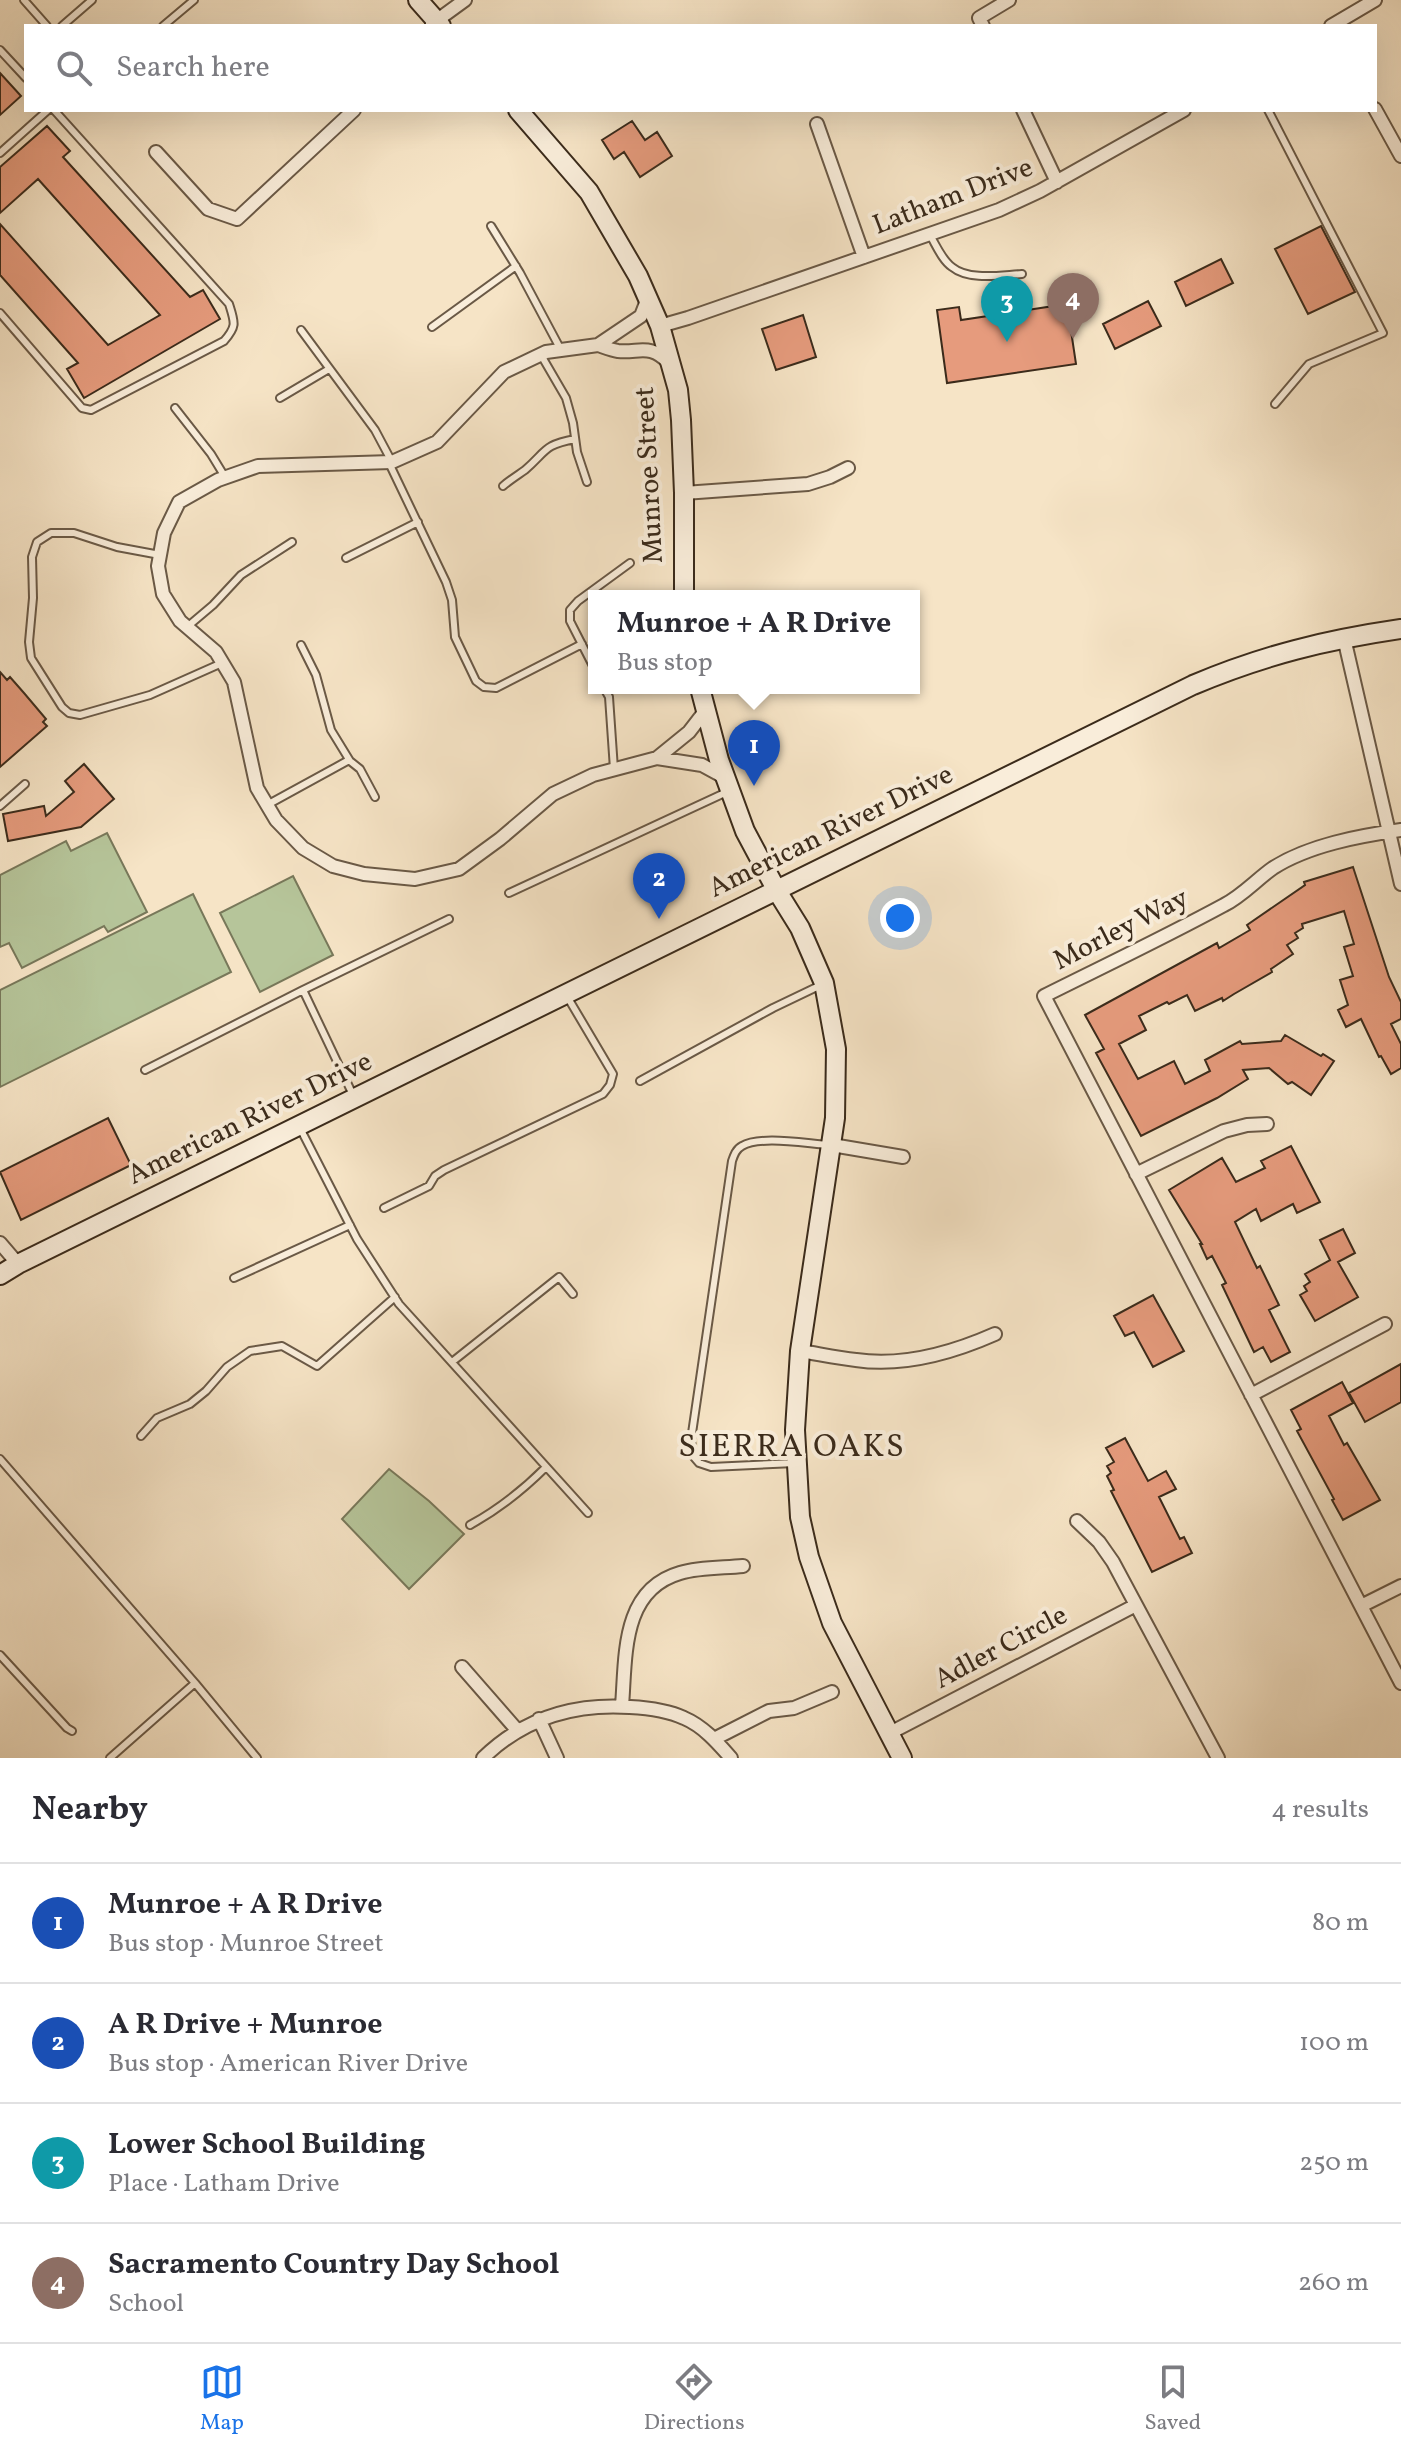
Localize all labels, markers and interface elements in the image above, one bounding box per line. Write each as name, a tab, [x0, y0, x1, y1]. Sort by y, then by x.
search box	[24, 24, 1377, 112]
icon: search	[52, 46, 96, 90]
text: Search here	[116, 47, 270, 89]
street label: Latham Drive	[867, 149, 1039, 245]
pin: 4	[1047, 273, 1099, 339]
pin: 3	[981, 276, 1033, 342]
street label: Munroe Street	[626, 386, 674, 564]
popup	[588, 590, 920, 694]
text: Munroe + A R Drive	[617, 603, 891, 645]
text: Bus stop	[617, 645, 713, 681]
pin: 1	[728, 720, 780, 786]
street label: American River Drive	[702, 756, 960, 908]
pin: 2	[633, 853, 685, 919]
street label: Morley Way	[1047, 879, 1195, 981]
your location	[880, 898, 920, 938]
street label: American River Drive	[121, 1043, 379, 1195]
district label: SIERRA OAKS	[678, 1426, 906, 1470]
street label: Adler Circle	[927, 1597, 1075, 1699]
text: Nearby	[32, 1787, 148, 1834]
text: 4 results	[1271, 1792, 1369, 1828]
text: Munroe + A R Drive	[108, 1884, 383, 1926]
text: 1	[53, 1905, 63, 1941]
text: 80 m	[1312, 1905, 1369, 1941]
text: Bus stop · Munroe Street	[108, 1926, 384, 1962]
text: A R Drive + Munroe	[108, 2004, 383, 2046]
text: 2	[51, 2025, 65, 2061]
text: 100 m	[1299, 2025, 1369, 2061]
text: Bus stop · American River Drive	[108, 2046, 468, 2082]
text: Lower School Building	[108, 2124, 426, 2166]
text: 3	[51, 2145, 65, 2181]
text: 250 m	[1299, 2145, 1369, 2181]
text: Place · Latham Drive	[108, 2166, 340, 2202]
text: Sacramento Country Day School	[108, 2244, 559, 2286]
text: 4	[50, 2265, 66, 2301]
text: 260 m	[1298, 2265, 1369, 2301]
text: School	[108, 2286, 184, 2322]
tab: Map	[200, 2360, 244, 2439]
tab: Directions	[644, 2360, 745, 2439]
tab: Saved	[1144, 2360, 1201, 2439]

